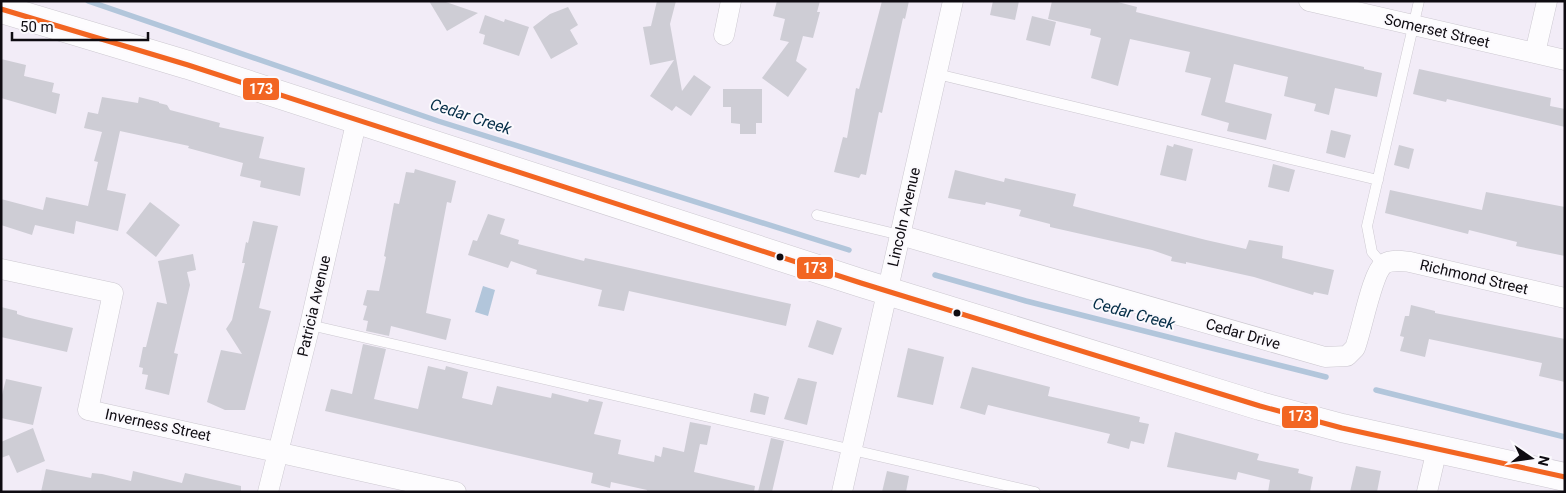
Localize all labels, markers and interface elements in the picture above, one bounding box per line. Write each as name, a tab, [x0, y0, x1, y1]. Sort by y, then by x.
scale bar	[12, 10, 149, 42]
street label: Somerset Street	[1383, 10, 1492, 52]
text: 50 m	[20, 18, 54, 36]
line badge: 173	[242, 77, 280, 101]
text: 173	[249, 81, 273, 97]
water label: Cedar Creek	[428, 94, 515, 139]
street label: Lincoln Avenue	[884, 166, 924, 268]
unlabelled marker	[775, 252, 785, 262]
street label: Patricia Avenue	[294, 253, 334, 359]
line badge: 173	[796, 256, 834, 280]
street label: Richmond Street	[1418, 256, 1530, 298]
text: 173	[803, 260, 827, 276]
water label: Cedar Creek	[1091, 293, 1178, 334]
unlabelled marker	[952, 308, 962, 318]
street label: Cedar Drive	[1204, 315, 1282, 353]
street label: Inverness Street	[104, 405, 213, 445]
line badge: 173	[1281, 405, 1319, 429]
text: 173	[1288, 408, 1312, 424]
north arrow	[1506, 433, 1556, 483]
text: N	[1535, 454, 1553, 468]

